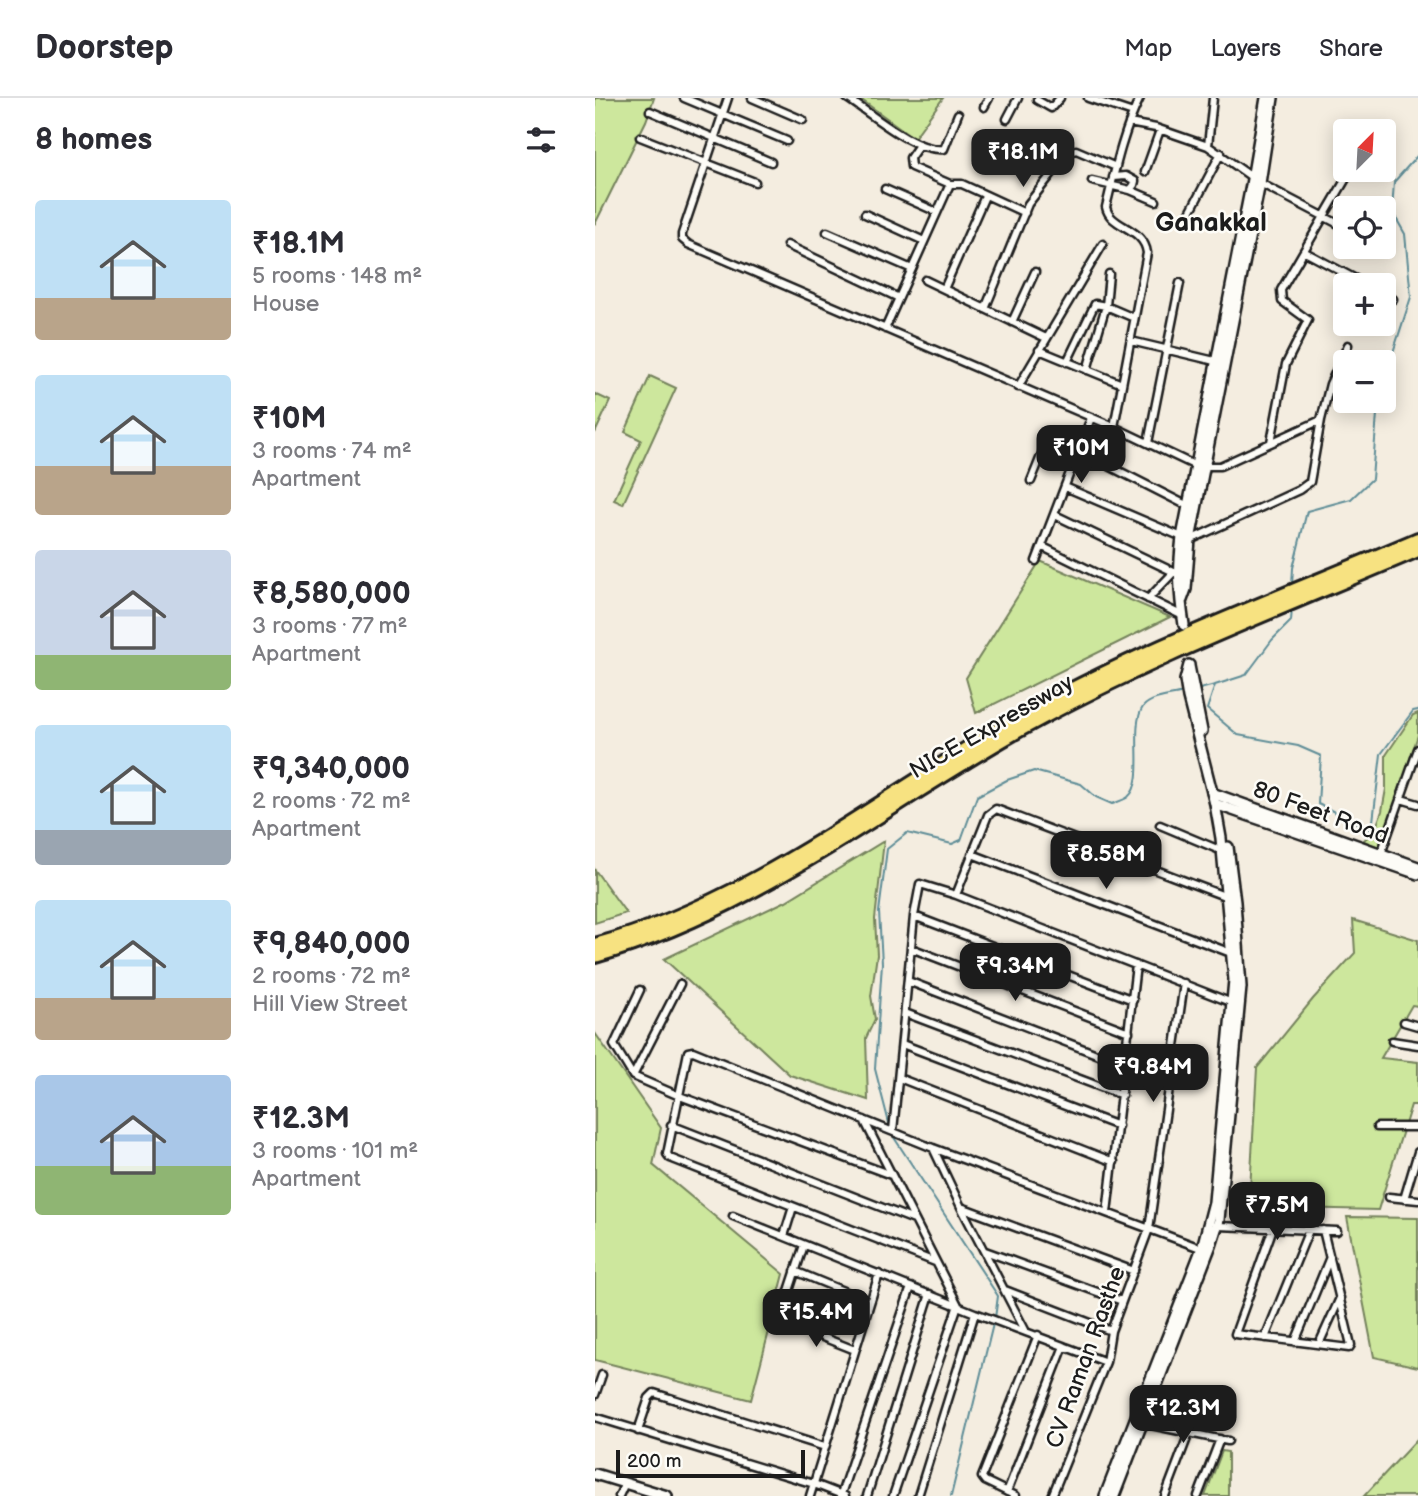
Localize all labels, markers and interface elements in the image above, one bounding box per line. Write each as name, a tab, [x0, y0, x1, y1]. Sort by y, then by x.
text: Doorstep	[35, 28, 173, 68]
text: Map	[1124, 34, 1172, 63]
text: Layers	[1210, 34, 1281, 63]
text: Share	[1319, 34, 1383, 63]
north arrow	[1333, 119, 1397, 182]
map controls	[1333, 119, 1396, 413]
icon: filters	[522, 121, 560, 159]
text: 8 homes	[35, 122, 152, 158]
pin: ₹18.1M	[966, 130, 1080, 189]
text: ₹18.1M	[987, 138, 1059, 166]
button: locate	[1333, 196, 1396, 259]
district label: Ganakkal	[1155, 208, 1267, 239]
text: ₹18.1M	[252, 226, 345, 262]
icon: home	[91, 228, 175, 312]
text: 5 rooms · 148 m²	[252, 262, 422, 290]
button: +	[1333, 273, 1396, 336]
text: House	[252, 290, 319, 318]
button: −	[1333, 350, 1396, 413]
text: ₹10M	[252, 401, 326, 437]
icon: home	[91, 403, 175, 487]
pin: ₹10M	[1040, 426, 1122, 485]
text: ₹10M	[1053, 434, 1110, 462]
text: 3 rooms · 74 m²	[252, 437, 412, 465]
text: Apartment	[252, 465, 361, 493]
text: ₹8,580,000	[252, 576, 411, 612]
icon: home	[91, 578, 175, 662]
text: 3 rooms · 77 m²	[252, 612, 408, 640]
text: Apartment	[252, 640, 361, 668]
street label: NICE Expressway	[905, 668, 1079, 785]
text: ₹9,340,000	[252, 751, 410, 787]
icon: home	[91, 753, 175, 837]
street label: 80 Feet Road	[1249, 775, 1392, 850]
text: 2 rooms · 72 m²	[252, 787, 411, 815]
text: Apartment	[252, 815, 361, 843]
pin: ₹8.58M	[1049, 832, 1163, 891]
text: ₹8.58M	[1067, 840, 1145, 868]
text: ₹9,840,000	[252, 926, 411, 962]
icon: home	[91, 928, 175, 1012]
pin: ₹9.34M	[958, 944, 1072, 1003]
text: ₹9.34M	[976, 952, 1054, 980]
text: 2 rooms · 72 m²	[252, 962, 411, 990]
text: Hill View Street	[252, 990, 408, 1018]
pin: ₹9.84M	[1096, 1044, 1210, 1104]
text: ₹9.84M	[1114, 1053, 1192, 1081]
text: ₹12.3M	[252, 1101, 350, 1137]
icon: home	[91, 1103, 175, 1187]
text: 3 rooms · 101 m²	[252, 1137, 418, 1165]
text: Apartment	[252, 1165, 361, 1193]
pin: ₹7.5M	[1228, 1182, 1326, 1242]
text: ₹7.5M	[1245, 1191, 1309, 1219]
street label: CV Raman Rasthe	[1040, 1263, 1132, 1452]
pin: ₹15.4M	[759, 1290, 873, 1349]
text: ₹15.4M	[779, 1298, 853, 1326]
pin: ₹12.3M	[1126, 1386, 1240, 1445]
text: ₹12.3M	[1146, 1394, 1220, 1422]
scale bar	[616, 1447, 805, 1479]
text: 200 m	[627, 1450, 681, 1473]

